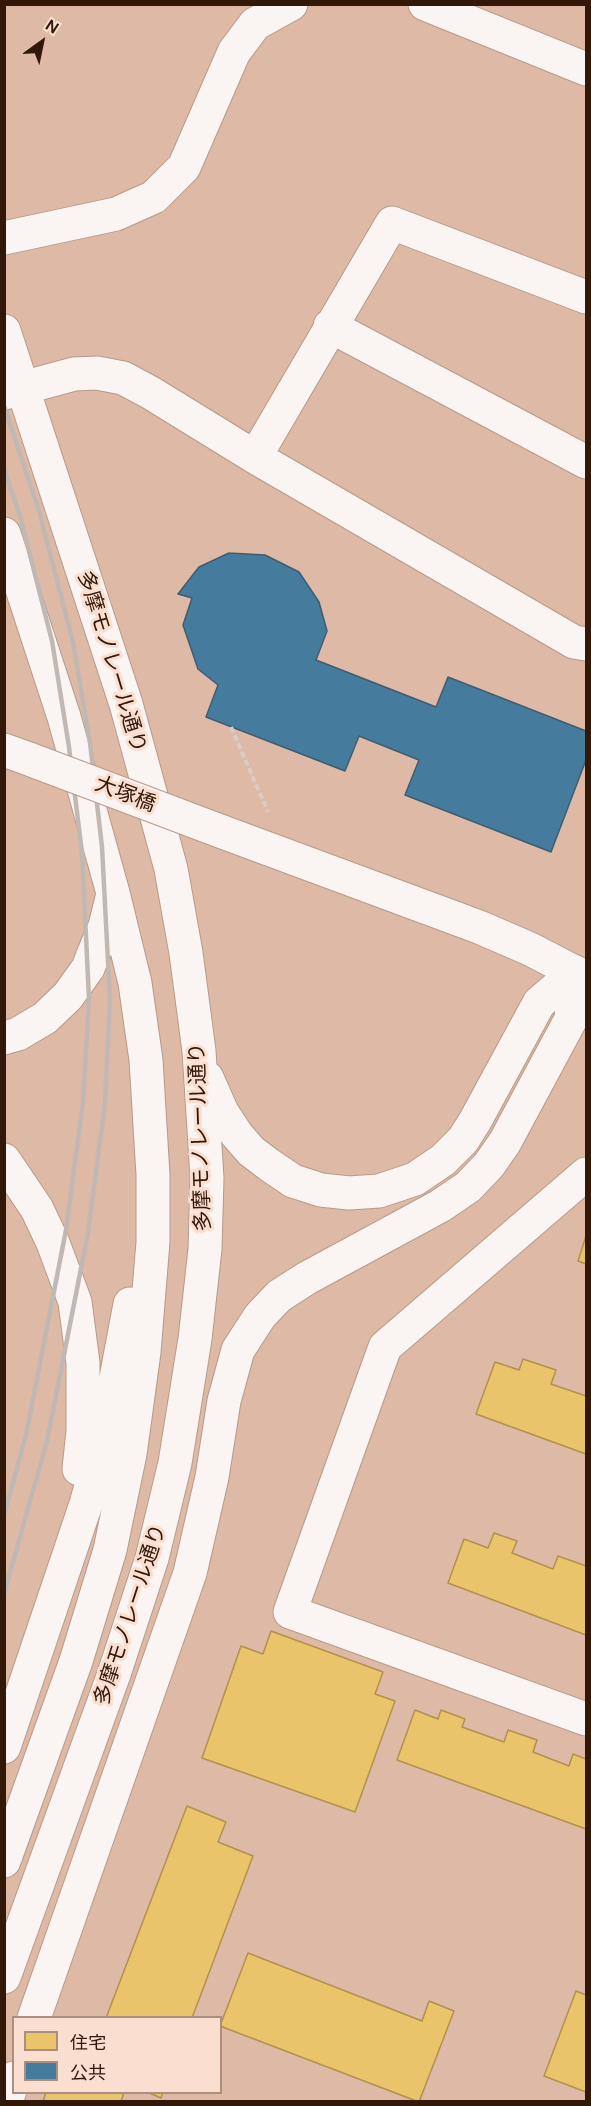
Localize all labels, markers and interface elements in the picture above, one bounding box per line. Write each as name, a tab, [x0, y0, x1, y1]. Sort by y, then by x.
north arrow	[12, 12, 72, 72]
text: N	[41, 14, 63, 38]
street label: 多摩モノレール通り	[71, 568, 151, 756]
street label: 大塚橋	[91, 772, 159, 818]
street label: 多摩モノレール通り	[185, 1042, 217, 1232]
street label: 多摩モノレール通り	[90, 1521, 172, 1709]
legend	[12, 2016, 222, 2094]
text: 住宅	[70, 2031, 106, 2055]
text: 公共	[70, 2061, 106, 2085]

